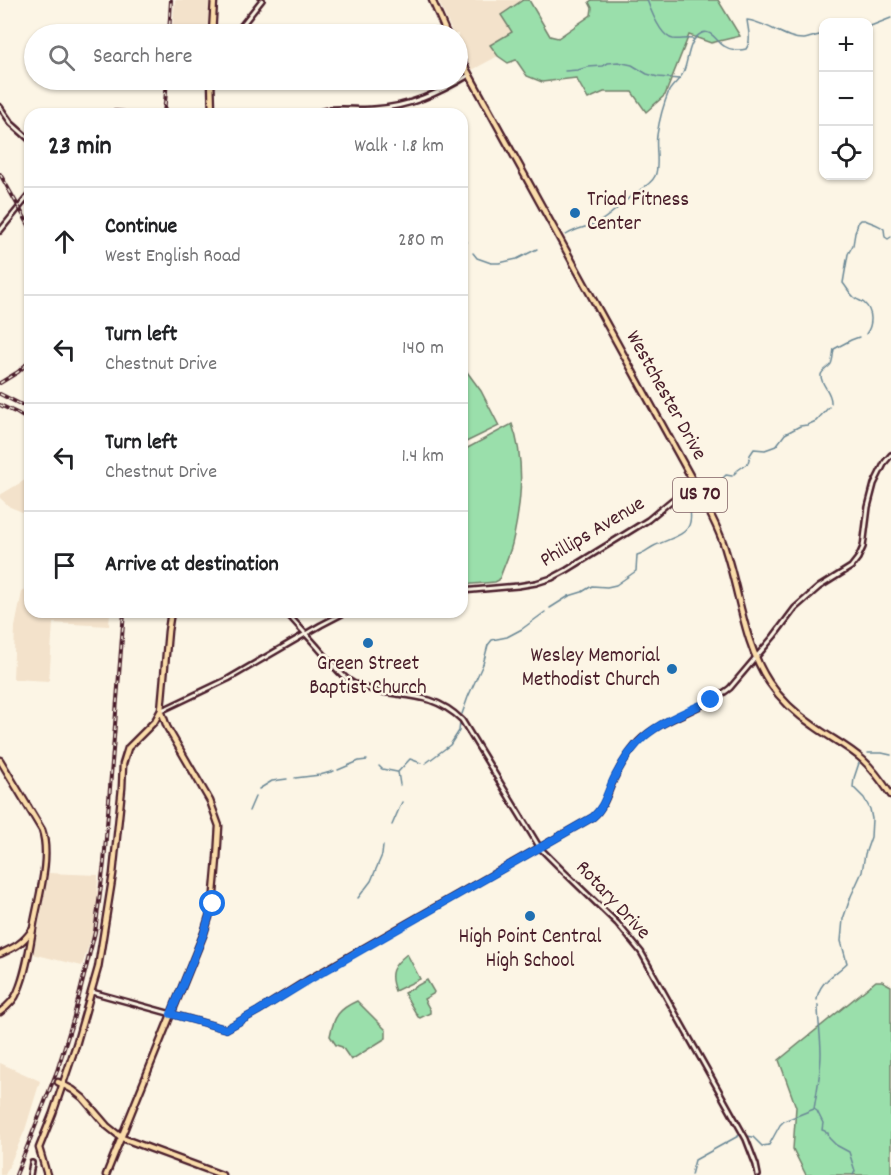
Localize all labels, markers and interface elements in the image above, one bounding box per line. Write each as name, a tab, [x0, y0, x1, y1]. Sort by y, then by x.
map controls	[819, 18, 873, 180]
button: +	[819, 18, 873, 72]
search box	[24, 24, 468, 90]
icon: search	[45, 41, 78, 74]
text: Search here	[93, 42, 192, 73]
button: −	[819, 72, 873, 126]
button: locate	[819, 126, 873, 180]
text: 23 min	[48, 129, 112, 166]
text: Walk · 1.8 km	[354, 133, 444, 161]
place label: Triad Fitness Center	[587, 186, 689, 240]
marker: Triad Fitness Center	[568, 206, 582, 220]
text: Continue	[105, 212, 177, 243]
icon: ahead	[48, 225, 81, 258]
text: 280 m	[398, 227, 444, 255]
text: West English Road	[105, 243, 241, 271]
text: Turn left	[105, 320, 177, 351]
street label: Westchester Drive	[617, 326, 713, 466]
icon: left	[48, 333, 81, 366]
text: 140 m	[402, 335, 444, 363]
text: Chestnut Drive	[105, 351, 217, 379]
text: Turn left	[105, 428, 177, 459]
icon: left	[48, 441, 81, 474]
text: 1.4 km	[401, 443, 444, 471]
text: Chestnut Drive	[105, 459, 217, 487]
road number: US 70	[673, 478, 727, 512]
street label: Phillips Avenue	[535, 490, 651, 576]
icon: arrive	[48, 549, 81, 582]
text: Arrive at destination	[105, 550, 279, 581]
marker: Green Street Baptist Church	[361, 636, 375, 650]
place label: Wesley Memorial Methodist Church	[522, 642, 660, 696]
place label: Green Street Baptist Church	[309, 650, 427, 704]
marker: Wesley Memorial Methodist Church	[665, 662, 679, 676]
route end	[697, 686, 723, 712]
street label: Rotary Drive	[567, 855, 657, 947]
route start	[199, 890, 225, 916]
marker: High Point Central High School	[523, 909, 537, 923]
place label: High Point Central High School	[459, 923, 601, 977]

